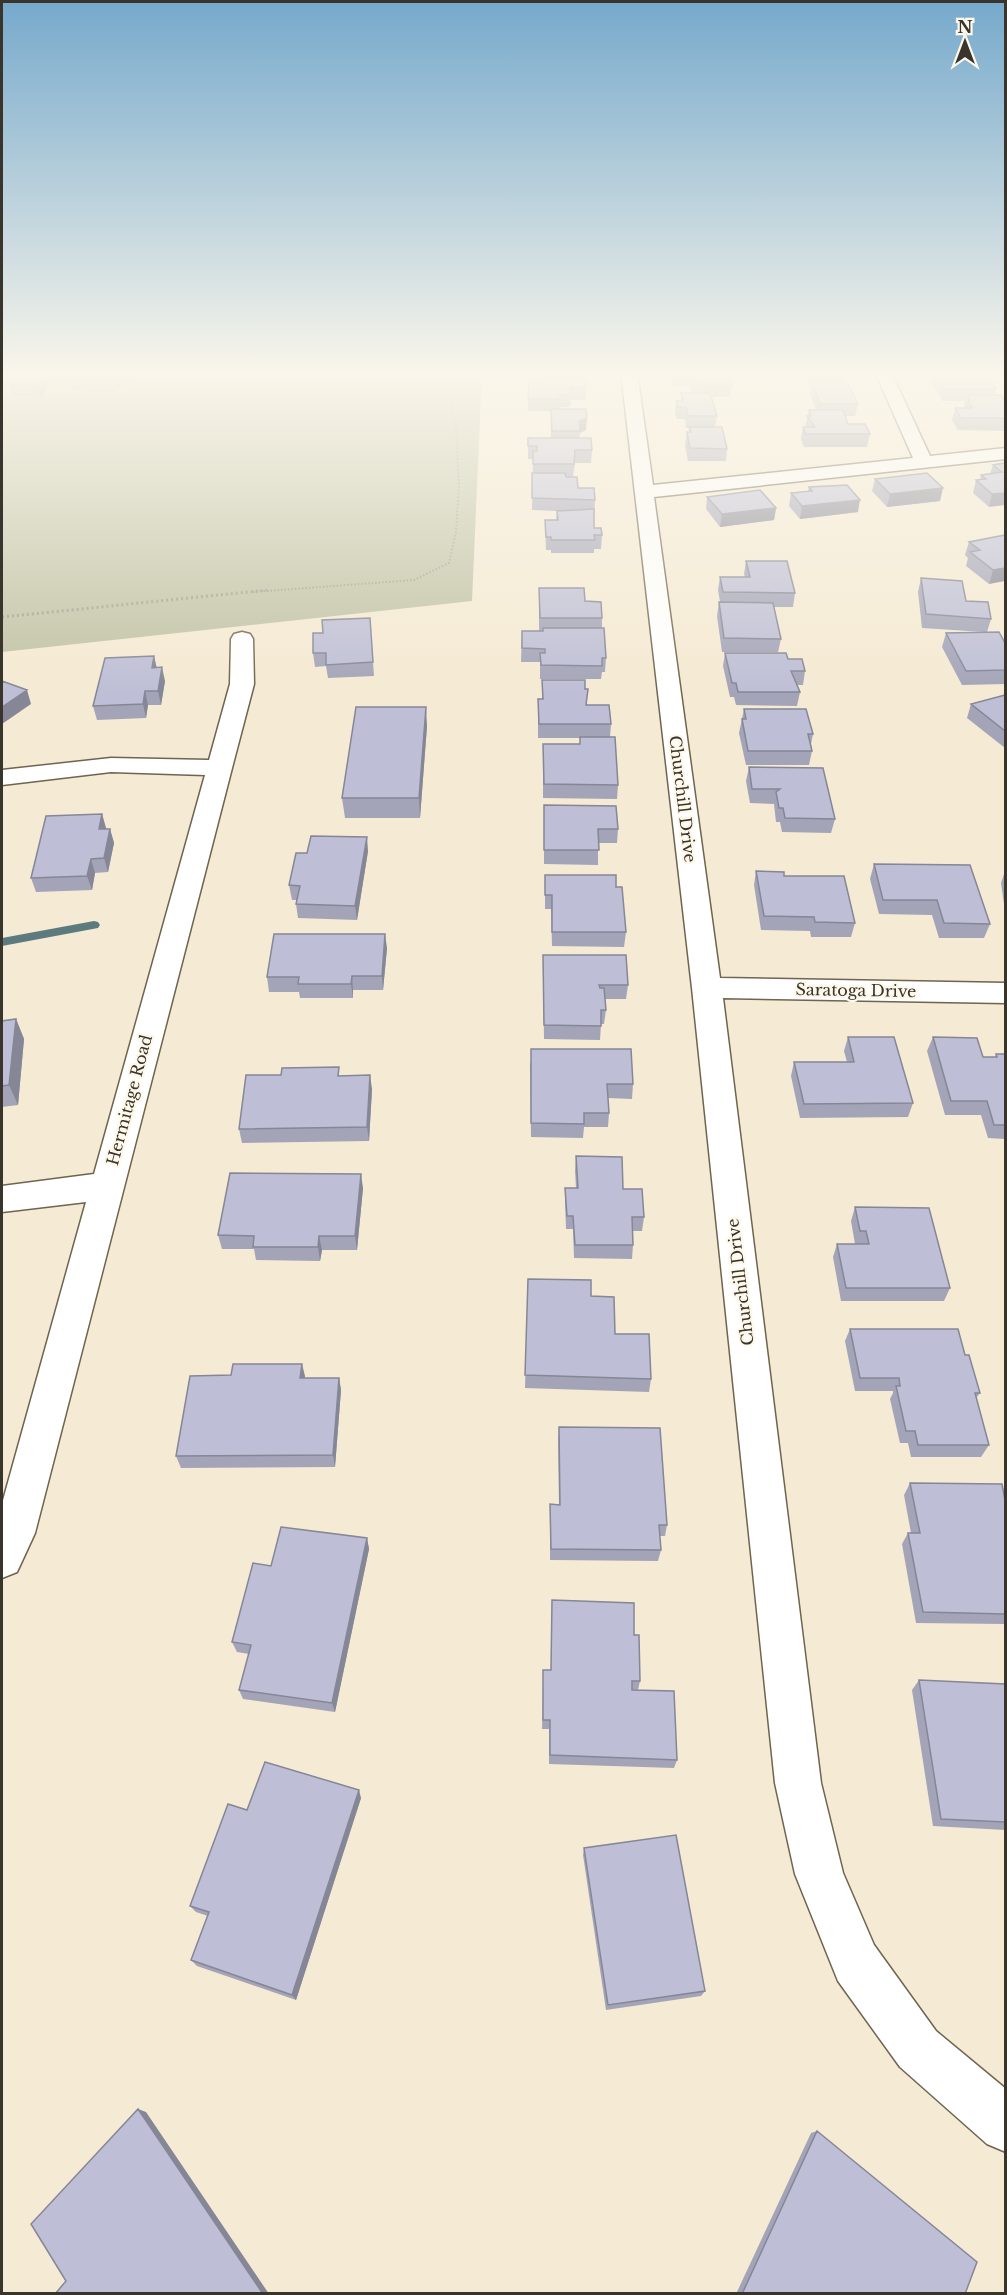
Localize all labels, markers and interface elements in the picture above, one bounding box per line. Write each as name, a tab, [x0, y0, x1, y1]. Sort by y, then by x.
north arrow	[935, 12, 995, 72]
text: N	[957, 17, 973, 37]
street label: Churchill Drive	[665, 734, 701, 864]
street label: Saratoga Drive	[795, 979, 917, 1001]
street label: Hermitage Road	[102, 1032, 156, 1168]
street label: Churchill Drive	[722, 1217, 758, 1347]

